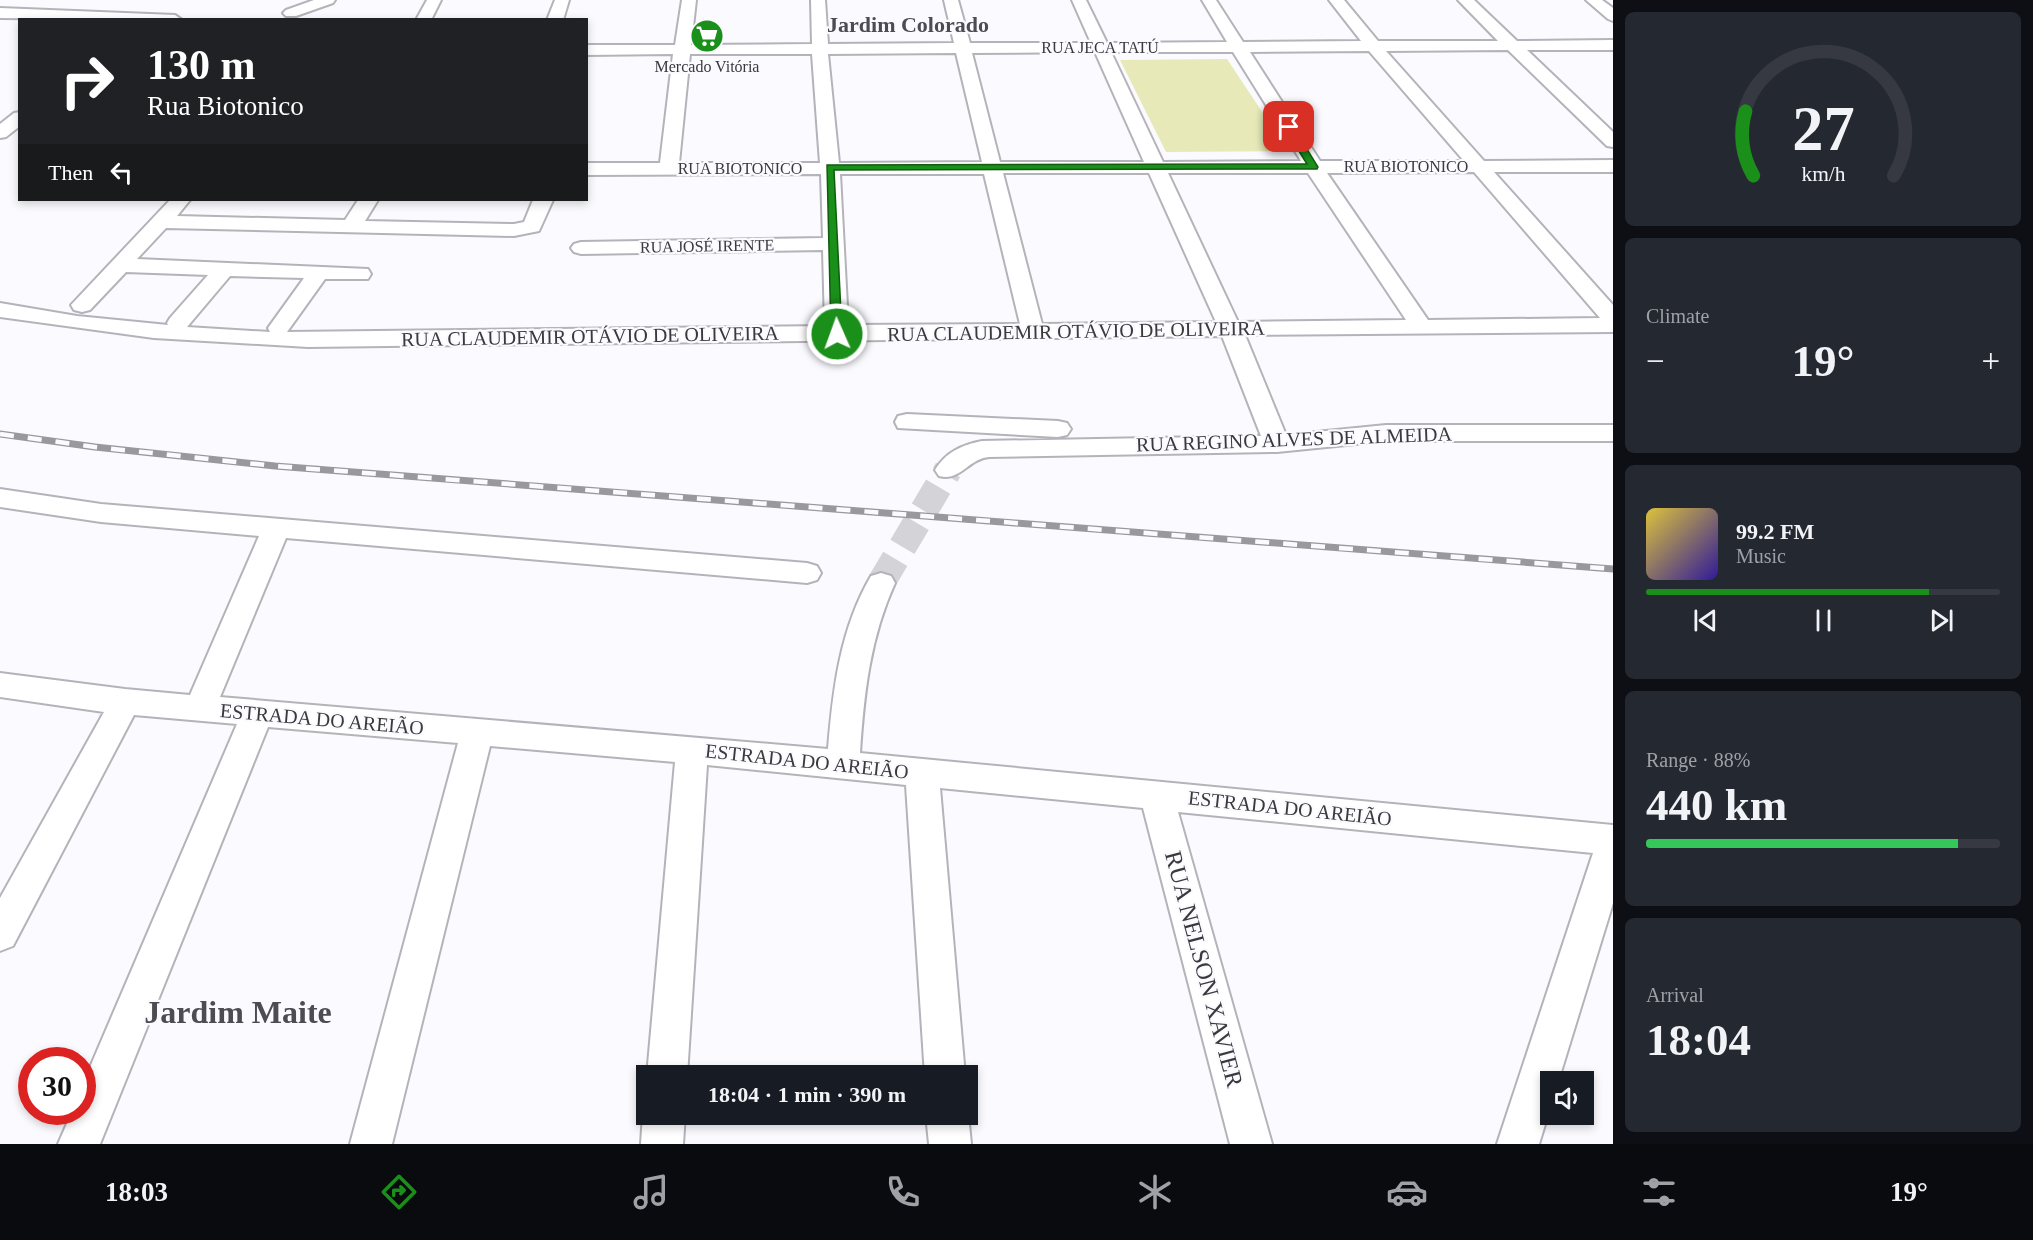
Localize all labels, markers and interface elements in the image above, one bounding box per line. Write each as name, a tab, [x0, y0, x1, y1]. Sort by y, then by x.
district label: Jardim Colorado	[827, 12, 989, 37]
supermarket icon: Mercado Vitória	[689, 18, 725, 54]
street label: RUA JECA TATÚ	[1041, 38, 1159, 56]
icon: right	[48, 42, 126, 120]
text: 130 m	[147, 42, 256, 88]
place label: Mercado Vitória	[655, 58, 759, 75]
text: Rua Biotonico	[147, 91, 304, 121]
text: 27	[1792, 94, 1854, 163]
pin	[1263, 101, 1314, 152]
icon: arrive	[1272, 110, 1305, 143]
icon: left	[105, 156, 138, 189]
street label: RUA BIOTONICO	[1344, 158, 1468, 175]
text: Then	[48, 160, 93, 185]
street label: RUA BIOTONICO	[678, 160, 802, 177]
text: km/h	[1801, 163, 1845, 187]
street label: RUA JOSÉ IRENTE	[640, 235, 774, 256]
position arrow	[805, 302, 869, 366]
text: Climate	[1646, 305, 1709, 327]
street label: RUA CLAUDEMIR OTÁVIO DE OLIVEIRA	[887, 317, 1266, 345]
street label: RUA CLAUDEMIR OTÁVIO DE OLIVEIRA	[401, 322, 780, 350]
text: 19°	[1792, 336, 1855, 386]
text: −	[1646, 343, 1665, 379]
text: +	[1981, 343, 2000, 379]
street label: RUA REGINO ALVES DE ALMEIDA	[1136, 422, 1453, 456]
text: 99.2 FM	[1736, 519, 1814, 544]
text: Music	[1736, 545, 1786, 567]
icon: previous	[1689, 604, 1722, 637]
icon: pause	[1807, 604, 1840, 637]
icon: next	[1925, 604, 1958, 637]
street label: ESTRADA DO AREIÃO	[219, 698, 425, 739]
street label: ESTRADA DO AREIÃO	[704, 738, 910, 783]
text: Range · 88%	[1646, 749, 1750, 771]
text: 440 km	[1646, 780, 1787, 830]
street label: ESTRADA DO AREIÃO	[1187, 785, 1393, 830]
street label: RUA NELSON XAVIER	[1160, 848, 1248, 1090]
text: Arrival	[1646, 984, 1704, 1006]
district label: Jardim Maite	[144, 994, 332, 1030]
text: 18:04	[1646, 1015, 1751, 1065]
speed limit sign: 30	[18, 1047, 96, 1125]
map controls	[1540, 1071, 1594, 1125]
button: sound	[1540, 1071, 1594, 1125]
text: 18:04 · 1 min · 390 m	[708, 1082, 906, 1107]
icon: directions	[378, 1171, 420, 1213]
icon: music	[630, 1171, 672, 1213]
icon: phone	[882, 1171, 924, 1213]
icon: climate	[1134, 1171, 1176, 1213]
icon: car	[1386, 1171, 1428, 1213]
icon: filters	[1638, 1171, 1680, 1213]
text: 18:03	[105, 1177, 168, 1207]
text: 19°	[1890, 1177, 1928, 1207]

